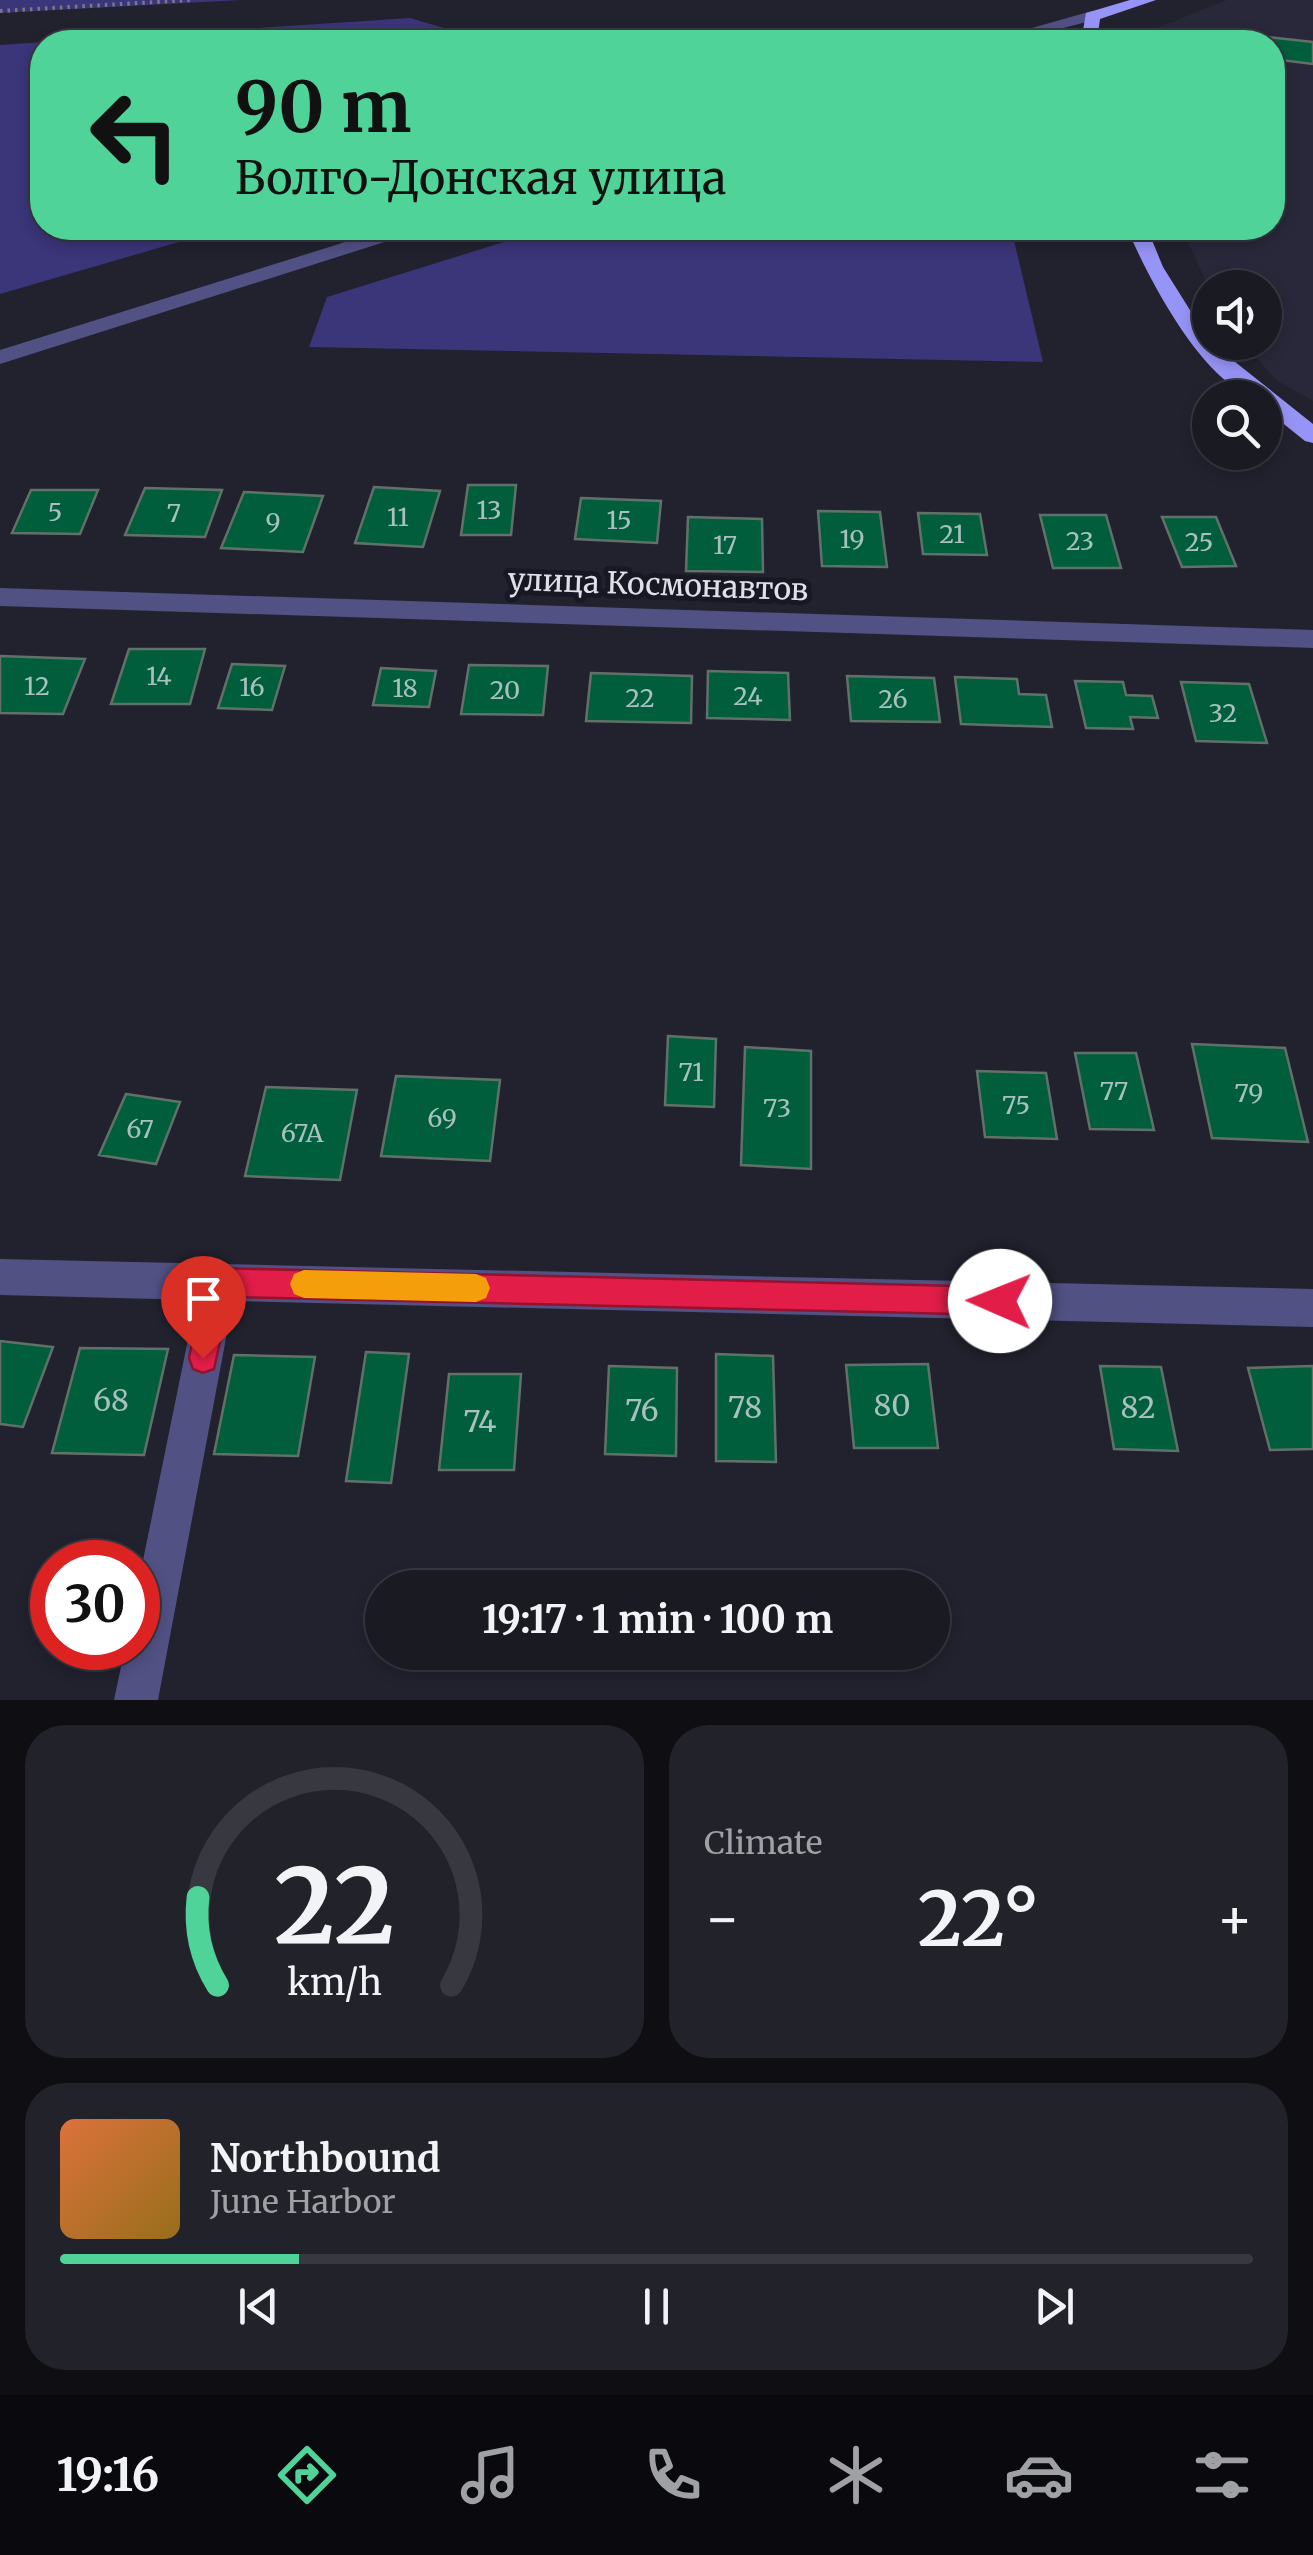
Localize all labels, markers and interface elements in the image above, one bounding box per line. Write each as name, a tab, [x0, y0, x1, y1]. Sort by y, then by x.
text: 90 m	[235, 63, 412, 151]
icon: left	[70, 70, 200, 200]
text: Волго-Донская улица	[235, 150, 727, 206]
map controls	[1192, 270, 1282, 470]
button: sound	[1192, 270, 1282, 360]
button: search	[1192, 380, 1282, 470]
house number: 13	[477, 494, 501, 526]
house number: 5	[48, 496, 62, 528]
house number: 7	[167, 497, 181, 529]
house number: 11	[387, 501, 409, 533]
house number: 15	[606, 504, 632, 536]
house number: 9	[265, 506, 281, 538]
house number: 21	[939, 518, 965, 550]
house number: 19	[839, 523, 865, 555]
house number: 23	[1066, 525, 1094, 557]
house number: 25	[1185, 526, 1213, 558]
house number: 17	[713, 529, 737, 561]
street label: улица Космонавтов	[507, 560, 809, 608]
house number: 14	[146, 660, 172, 692]
house number: 12	[24, 670, 50, 702]
house number: 16	[239, 671, 265, 703]
house number: 18	[392, 672, 418, 704]
house number: 20	[490, 674, 520, 706]
house number: 24	[733, 680, 763, 712]
house number: 22	[625, 682, 655, 714]
house number: 26	[878, 683, 908, 715]
house number: 32	[1209, 697, 1237, 729]
house number: 71	[678, 1056, 704, 1088]
house number: 77	[1100, 1075, 1128, 1107]
house number: 79	[1235, 1077, 1264, 1109]
house number: 75	[1002, 1089, 1030, 1121]
house number: 73	[763, 1092, 791, 1124]
house number: 69	[427, 1102, 457, 1134]
house number: 67	[126, 1113, 154, 1145]
house number: 67А	[281, 1117, 324, 1149]
position arrow	[948, 1249, 1052, 1353]
pin	[161, 1256, 246, 1359]
icon: arrive	[176, 1271, 231, 1326]
house number: 68	[93, 1381, 129, 1419]
house number: 80	[873, 1386, 911, 1424]
house number: 78	[728, 1388, 762, 1426]
house number: 82	[1120, 1388, 1156, 1426]
house number: 76	[625, 1391, 659, 1429]
house number: 74	[464, 1402, 496, 1440]
speed limit sign: 30	[30, 1540, 160, 1670]
text: 19:17 · 1 min · 100 m	[482, 1596, 833, 1643]
text: Climate	[704, 1823, 822, 1863]
text: 22	[274, 1841, 395, 1971]
text: 22°	[918, 1872, 1039, 1966]
text: −	[704, 1884, 741, 1953]
text: +	[1216, 1884, 1253, 1953]
text: km/h	[287, 1960, 382, 2005]
text: Northbound	[210, 2135, 440, 2182]
text: June Harbor	[210, 2182, 396, 2222]
icon: previous	[231, 2279, 286, 2334]
icon: pause	[629, 2279, 684, 2334]
icon: next	[1027, 2279, 1082, 2334]
icon: directions	[272, 2440, 342, 2510]
icon: music	[455, 2440, 525, 2510]
icon: phone	[638, 2440, 708, 2510]
icon: climate	[821, 2440, 891, 2510]
icon: car	[1004, 2440, 1074, 2510]
icon: filters	[1187, 2440, 1257, 2510]
text: 19:16	[56, 2447, 159, 2503]

